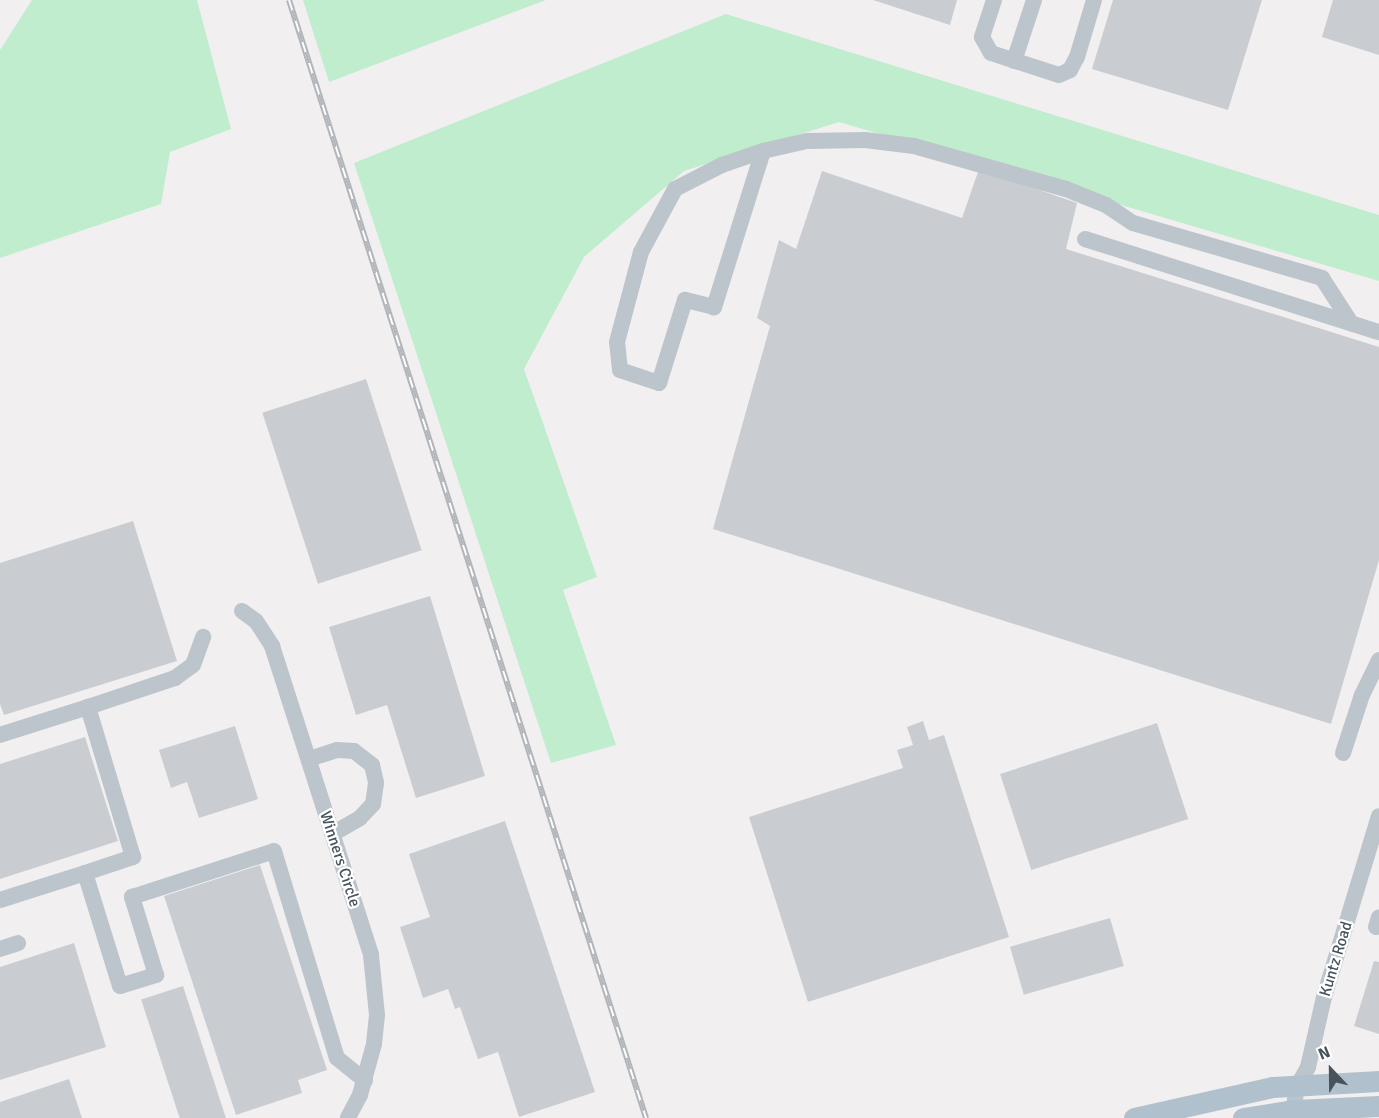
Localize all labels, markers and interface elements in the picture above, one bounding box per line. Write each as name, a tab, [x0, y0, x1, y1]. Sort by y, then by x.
street label: Winners Circle	[316, 809, 364, 909]
street label: Kuntz Road	[1315, 919, 1357, 999]
north arrow	[1301, 1040, 1361, 1100]
text: N	[1315, 1042, 1333, 1065]

